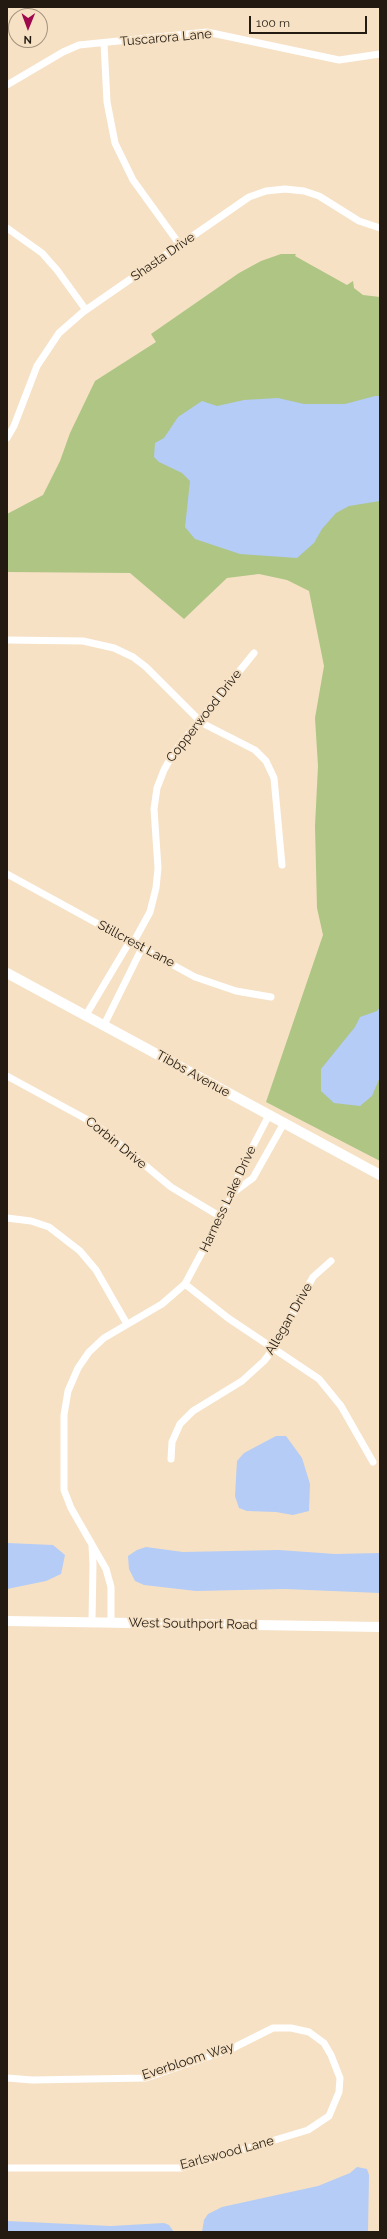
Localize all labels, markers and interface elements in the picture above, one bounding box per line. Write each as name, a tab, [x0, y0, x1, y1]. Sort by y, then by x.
north arrow	[8, 8, 48, 48]
scale bar	[251, 8, 369, 34]
text: 100 m	[256, 16, 290, 30]
street label: Tuscarora Lane	[120, 26, 212, 50]
text: N	[23, 33, 32, 46]
street label: Shasta Drive	[128, 229, 198, 285]
street label: Copperwood Drive	[163, 667, 245, 765]
street label: Stillcrest Lane	[95, 917, 177, 971]
street label: Tibbs Avenue	[153, 1047, 233, 1101]
street label: Corbin Drive	[82, 1114, 150, 1172]
street label: Harness Lake Drive	[197, 1143, 259, 1255]
street label: Allegan Drive	[262, 1280, 316, 1358]
street label: West Southport Road	[128, 1615, 258, 1633]
street label: Everbloom Way	[140, 2039, 236, 2083]
street label: Earlswood Lane	[178, 2133, 276, 2173]

